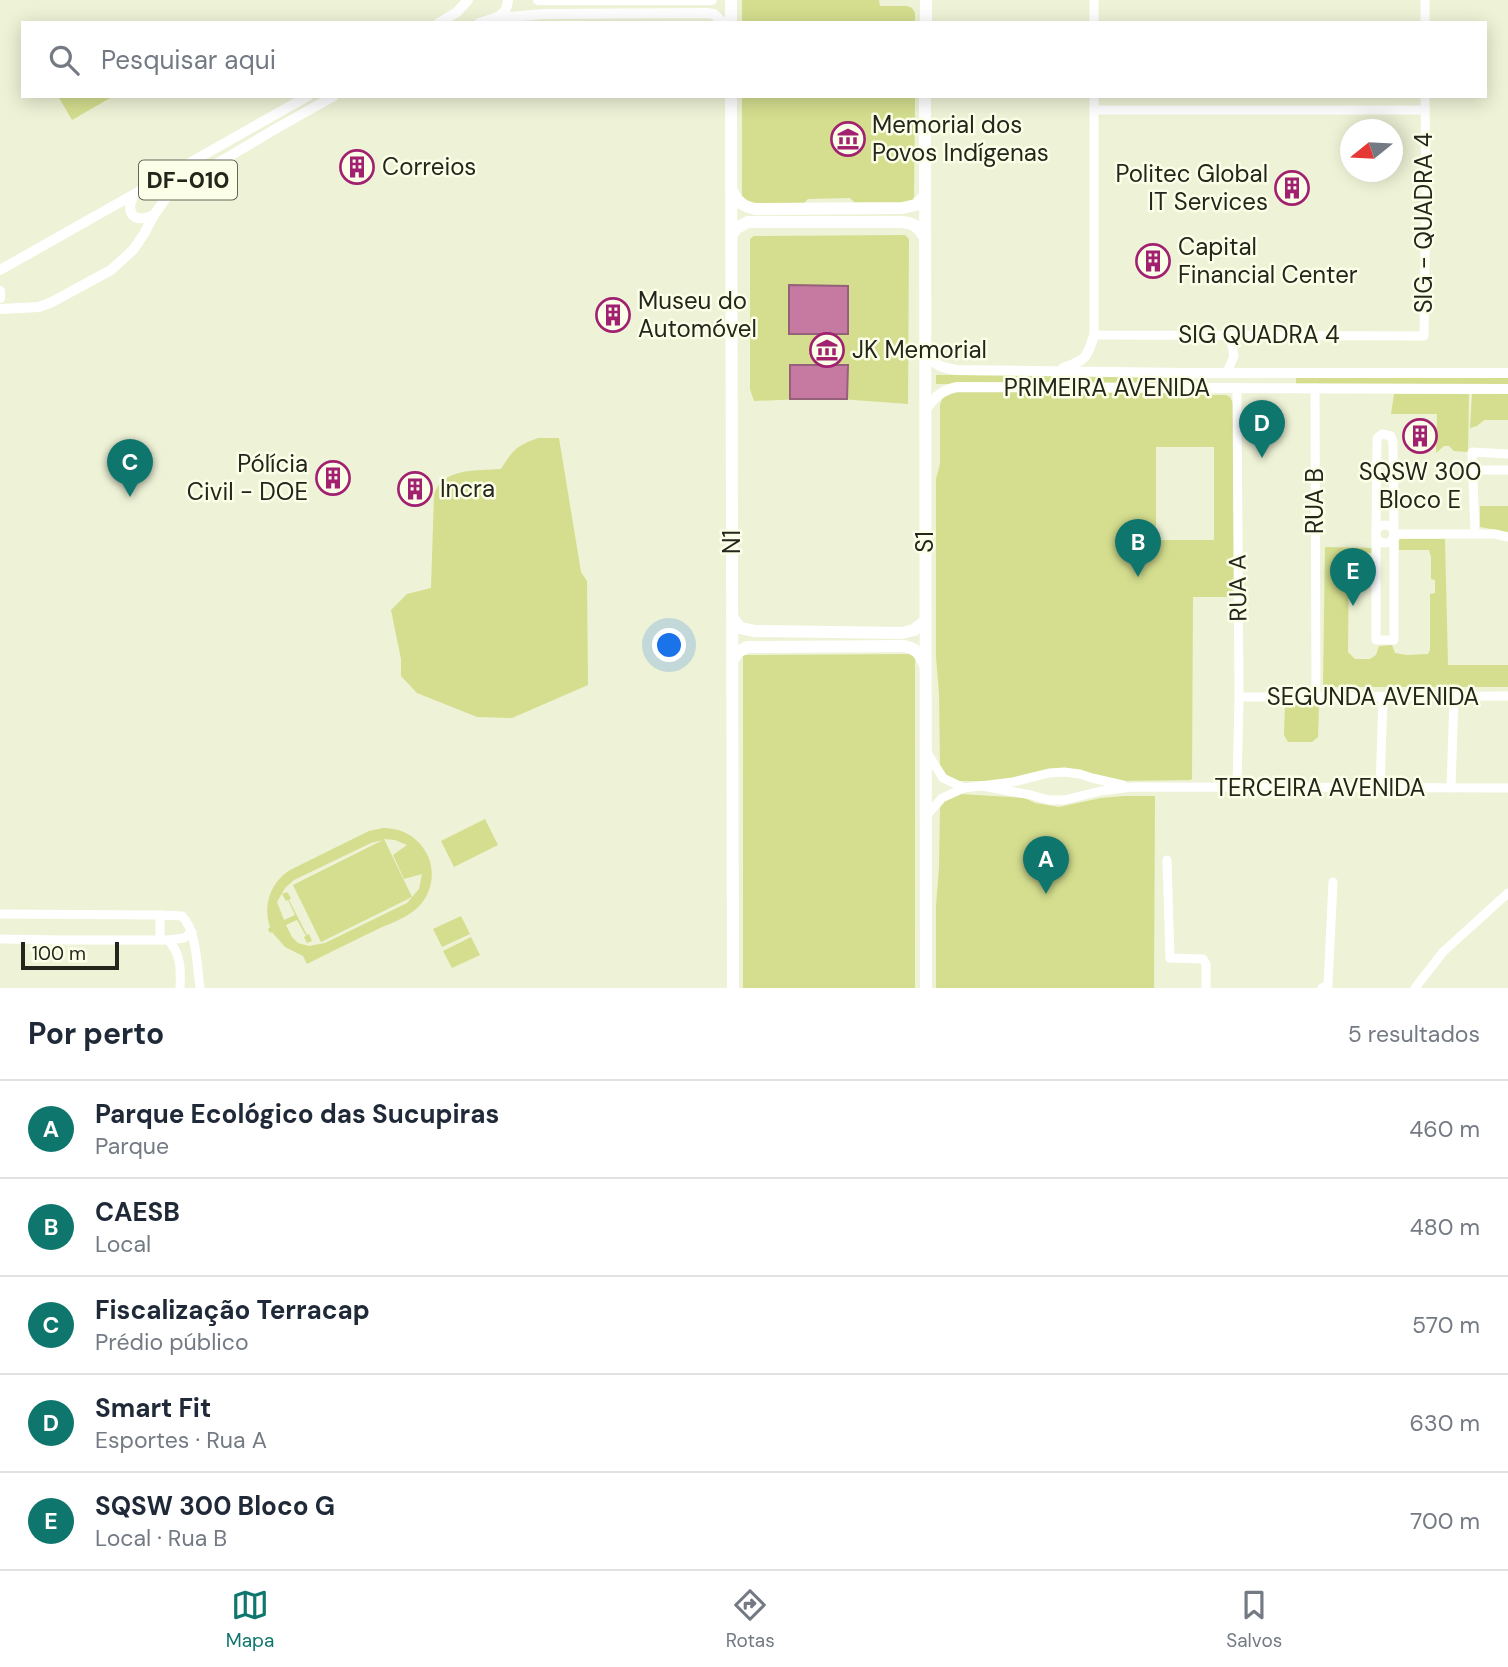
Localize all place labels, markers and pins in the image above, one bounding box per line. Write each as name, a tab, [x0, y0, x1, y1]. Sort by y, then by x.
place label: Memorial dos Povos Indígenas	[872, 109, 1049, 168]
museum icon: Memorial dos Povos Indígenas	[829, 120, 867, 158]
building icon: Correios	[338, 148, 376, 186]
place label: Correios	[382, 151, 476, 182]
place label: Politec Global IT Services	[1115, 158, 1268, 217]
building icon: Politec Global IT Services	[1273, 169, 1311, 207]
place label: Capital Financial Center	[1178, 231, 1358, 290]
building icon: Capital Financial Center	[1134, 242, 1172, 280]
place label: Museu do Automóvel	[638, 285, 757, 344]
building icon: Museu do Automóvel	[594, 296, 632, 334]
museum icon: JK Memorial	[808, 331, 846, 369]
place label: JK Memorial	[852, 334, 987, 365]
pin: D	[1239, 400, 1285, 458]
building icon: SQSW 300 Bloco E	[1401, 417, 1439, 455]
pin: C	[107, 439, 153, 497]
place label: Pólícia Civil - DOE	[187, 448, 308, 507]
place label: SQSW 300 Bloco E	[1359, 456, 1481, 515]
building icon: Pólícia Civil - DOE	[314, 459, 352, 497]
building icon: Incra	[396, 470, 434, 508]
place label: Incra	[440, 473, 495, 504]
pin: B	[1115, 519, 1161, 577]
pin: E	[1330, 548, 1376, 606]
pin: A	[1023, 836, 1069, 894]

